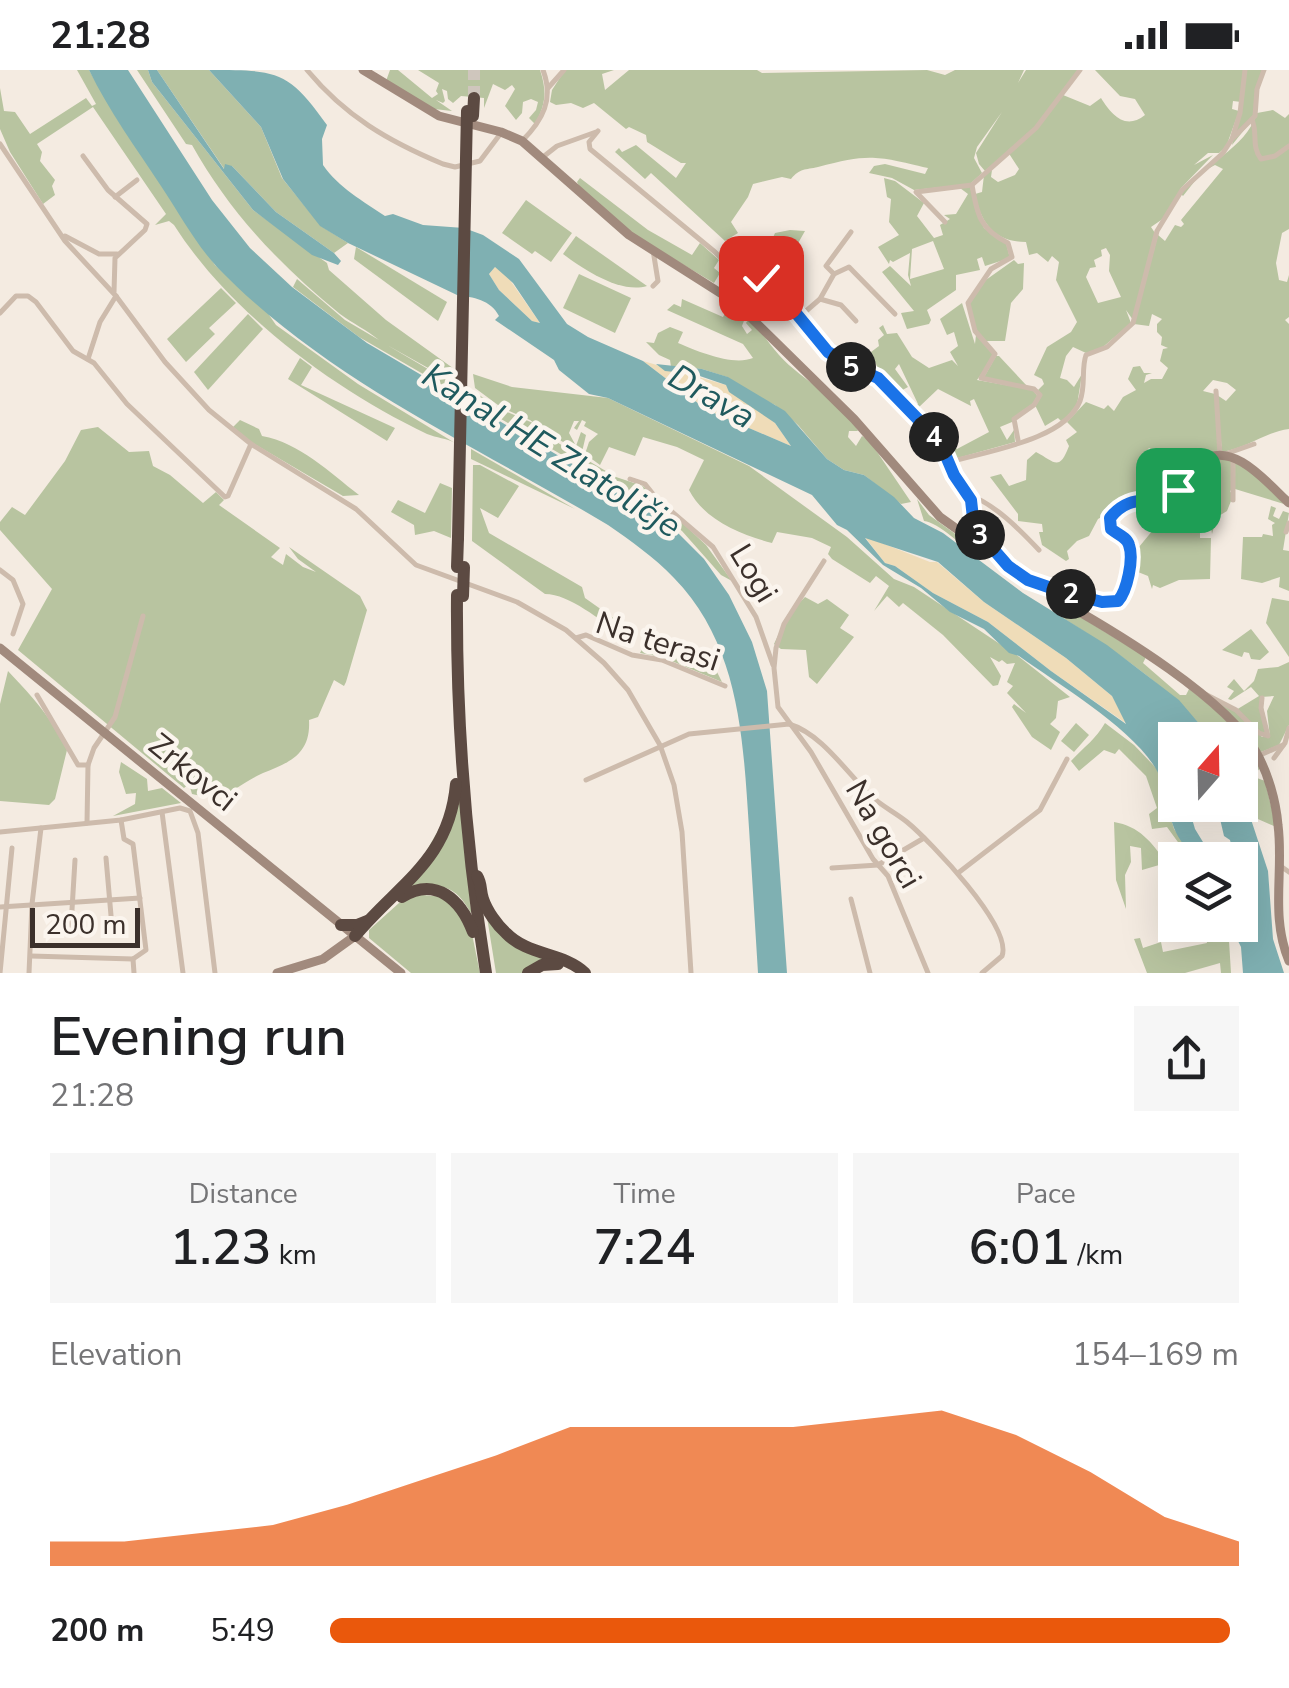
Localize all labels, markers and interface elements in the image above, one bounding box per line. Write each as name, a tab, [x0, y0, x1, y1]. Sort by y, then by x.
text: 21:28	[50, 10, 151, 61]
pin	[719, 236, 804, 321]
icon: check	[734, 251, 789, 306]
pin: 5	[826, 342, 876, 392]
text: 5	[843, 348, 859, 386]
water label: Kanal HE Zlatoličje	[413, 352, 690, 549]
water label: Drava	[660, 353, 764, 440]
pin: 4	[909, 412, 959, 462]
text: 4	[926, 418, 942, 456]
pin	[1136, 448, 1221, 533]
icon: arrive	[1151, 463, 1206, 518]
pin: 3	[955, 510, 1005, 560]
text: 3	[972, 516, 988, 554]
street label: Logi	[719, 536, 788, 611]
pin: 2	[1046, 569, 1096, 619]
text: 2	[1063, 575, 1079, 613]
street label: Na terasi	[590, 601, 725, 682]
north arrow	[1158, 722, 1258, 822]
map controls	[1158, 722, 1258, 942]
street label: Zrkovci	[140, 724, 246, 821]
street label: Na gorci	[835, 772, 932, 896]
button: layers	[1158, 842, 1258, 942]
scale bar	[30, 903, 140, 948]
text: 200 m	[45, 906, 127, 944]
text: Evening run	[50, 999, 347, 1074]
button: share	[1134, 1006, 1239, 1111]
text: 21:28	[50, 1074, 134, 1117]
text: Distance	[189, 1175, 298, 1213]
text: Time	[613, 1175, 676, 1213]
text: Pace	[1016, 1175, 1076, 1213]
text: 1.23	[170, 1213, 272, 1282]
text: 7:24	[594, 1213, 695, 1282]
text: 6:01	[968, 1213, 1070, 1282]
text: km	[272, 1236, 317, 1274]
text: /km	[1070, 1236, 1123, 1274]
text: Elevation	[50, 1333, 183, 1376]
text: 154–169 m	[1072, 1333, 1239, 1376]
text: 200 m	[50, 1609, 144, 1652]
text: 5:49	[210, 1609, 275, 1652]

